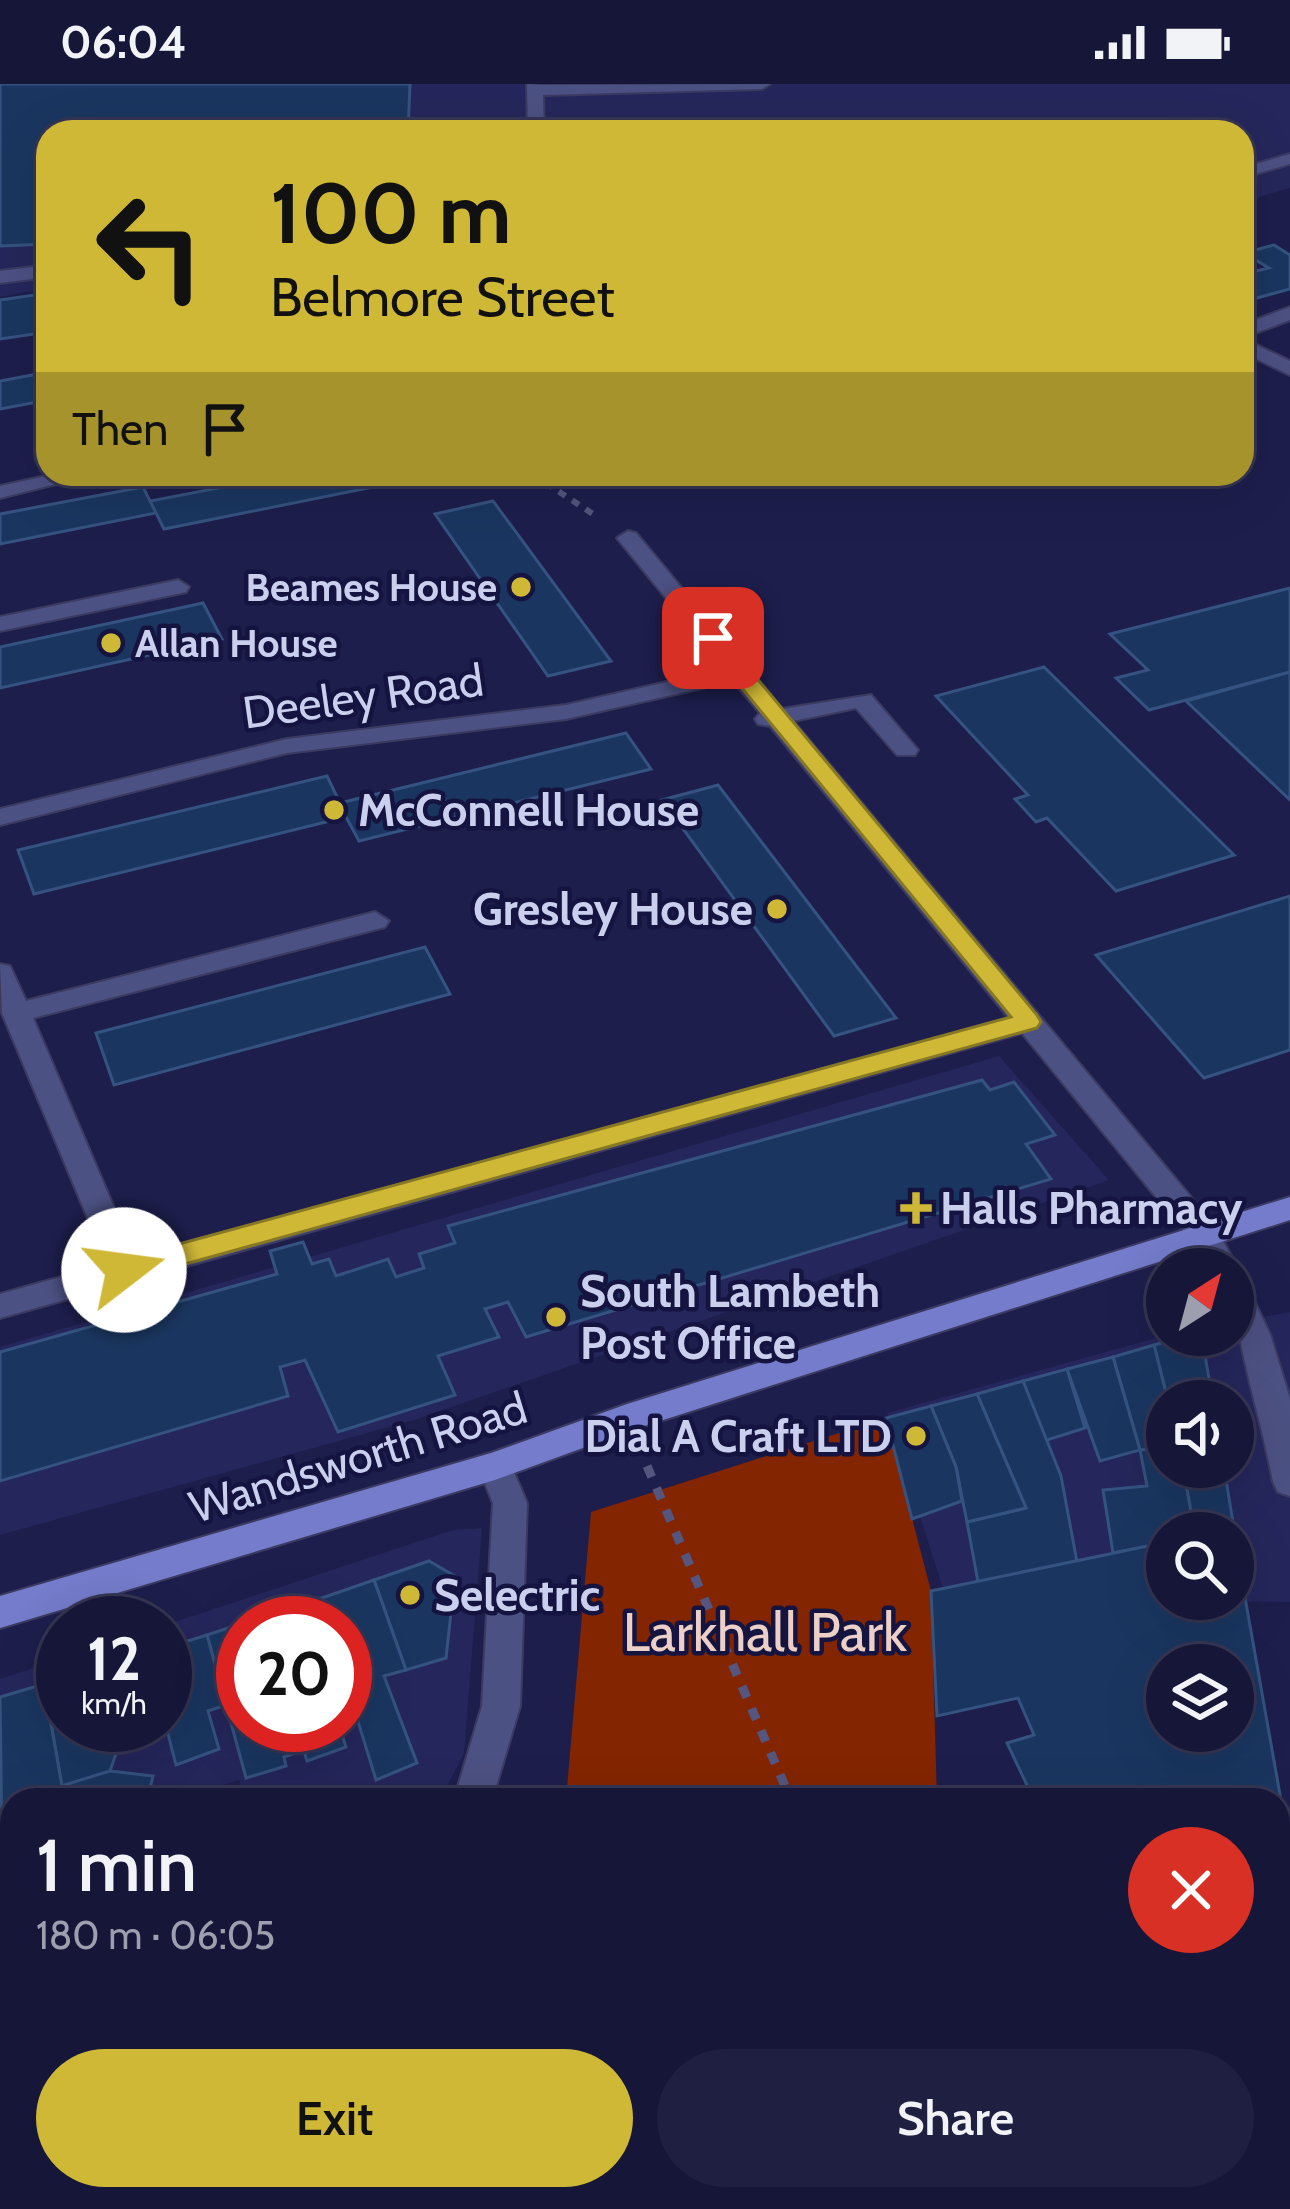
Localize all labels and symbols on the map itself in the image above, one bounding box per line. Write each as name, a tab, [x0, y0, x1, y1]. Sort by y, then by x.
place label: Beames House	[246, 563, 497, 611]
marker: Beames House	[508, 574, 534, 600]
pin	[662, 587, 764, 689]
place label: Allan House	[135, 619, 338, 667]
marker: Allan House	[98, 630, 124, 656]
street label: Deeley Road	[239, 652, 487, 740]
place label: McConnell House	[358, 783, 699, 837]
marker: McConnell House	[321, 797, 347, 823]
place label: Gresley House	[473, 882, 753, 936]
marker: Gresley House	[764, 896, 790, 922]
place label: Halls Pharmacy	[940, 1181, 1243, 1235]
marker: Halls Pharmacy	[903, 1195, 929, 1221]
position arrow	[61, 1207, 187, 1333]
north arrow	[1146, 1248, 1254, 1356]
place label: South Lambeth Post Office	[580, 1264, 880, 1370]
marker: South Lambeth Post Office	[543, 1304, 569, 1330]
street label: Wandsworth Road	[183, 1380, 533, 1534]
place label: Dial A Craft LTD	[584, 1409, 892, 1463]
marker: Dial A Craft LTD	[903, 1423, 929, 1449]
place label: Selectric	[434, 1568, 600, 1622]
marker: Selectric	[397, 1582, 423, 1608]
speed limit sign: 20	[216, 1596, 372, 1752]
park label: Larkhall Park	[623, 1599, 908, 1665]

